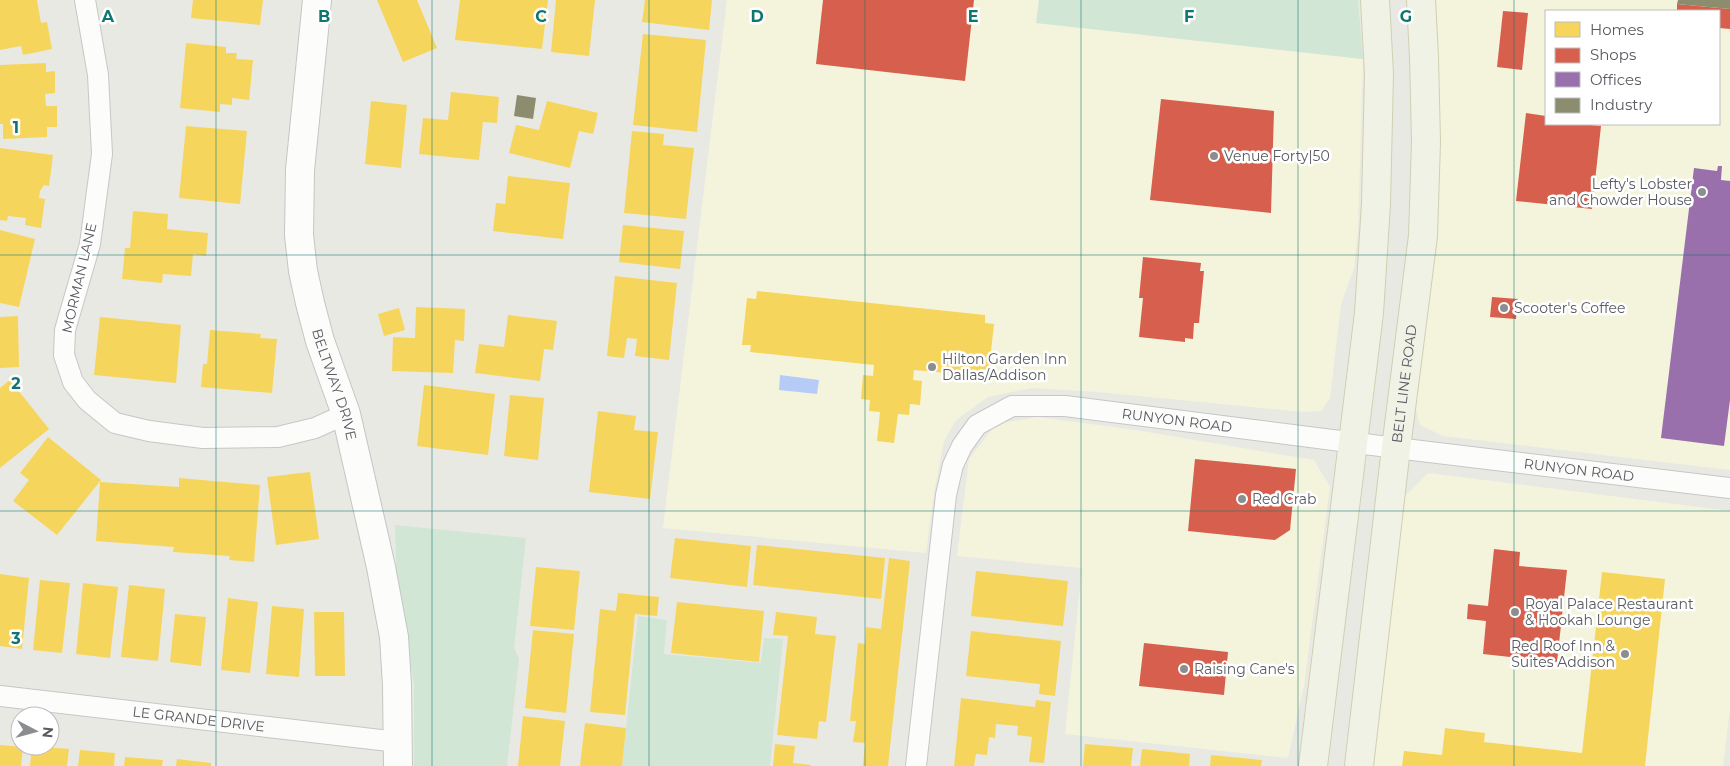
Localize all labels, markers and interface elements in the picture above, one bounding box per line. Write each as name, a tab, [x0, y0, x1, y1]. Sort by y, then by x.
text: A	[101, 7, 115, 26]
text: B	[318, 7, 330, 26]
text: C	[535, 7, 547, 26]
text: D	[750, 7, 764, 26]
text: E	[968, 7, 978, 26]
text: F	[1184, 7, 1194, 26]
text: G	[1400, 7, 1412, 26]
legend	[1545, 10, 1720, 125]
text: Homes	[1590, 20, 1644, 39]
text: Shops	[1590, 45, 1636, 64]
text: Offices	[1590, 70, 1642, 89]
text: Industry	[1590, 95, 1653, 114]
text: 1	[13, 118, 19, 137]
place label: Venue Forty|50	[1224, 147, 1330, 165]
marker: Venue Forty|50	[1208, 150, 1220, 162]
place label: Lefty's Lobster and Chowder House	[1549, 175, 1692, 209]
marker: Lefty's Lobster and Chowder House	[1696, 186, 1708, 198]
street label: MORMAN LANE	[58, 221, 100, 335]
place label: Scooter's Coffee	[1514, 299, 1625, 317]
marker: Scooter's Coffee	[1498, 302, 1510, 314]
street label: BELT LINE ROAD	[1388, 323, 1421, 444]
street label: BELTWAY DRIVE	[308, 327, 361, 442]
place label: Hilton Garden Inn Dallas/Addison	[942, 350, 1067, 384]
marker: Hilton Garden Inn Dallas/Addison	[926, 361, 938, 373]
text: 2	[11, 374, 21, 393]
street label: RUNYON ROAD	[1121, 404, 1233, 436]
street label: RUNYON ROAD	[1523, 454, 1635, 485]
place label: Red Crab	[1252, 490, 1316, 508]
marker: Red Crab	[1236, 493, 1248, 505]
place label: Royal Palace Restaurant & Hookah Lounge	[1525, 595, 1694, 629]
marker: Royal Palace Restaurant & Hookah Lounge	[1509, 606, 1521, 618]
text: 3	[10, 629, 21, 648]
place label: Red Roof Inn & Suites Addison	[1511, 637, 1616, 671]
marker: Red Roof Inn & Suites Addison	[1619, 648, 1631, 660]
place label: Raising Cane's	[1194, 660, 1295, 678]
marker: Raising Cane's	[1178, 663, 1190, 675]
street label: LE GRANDE DRIVE	[132, 702, 266, 736]
north arrow	[10, 706, 60, 756]
text: N	[38, 726, 57, 739]

